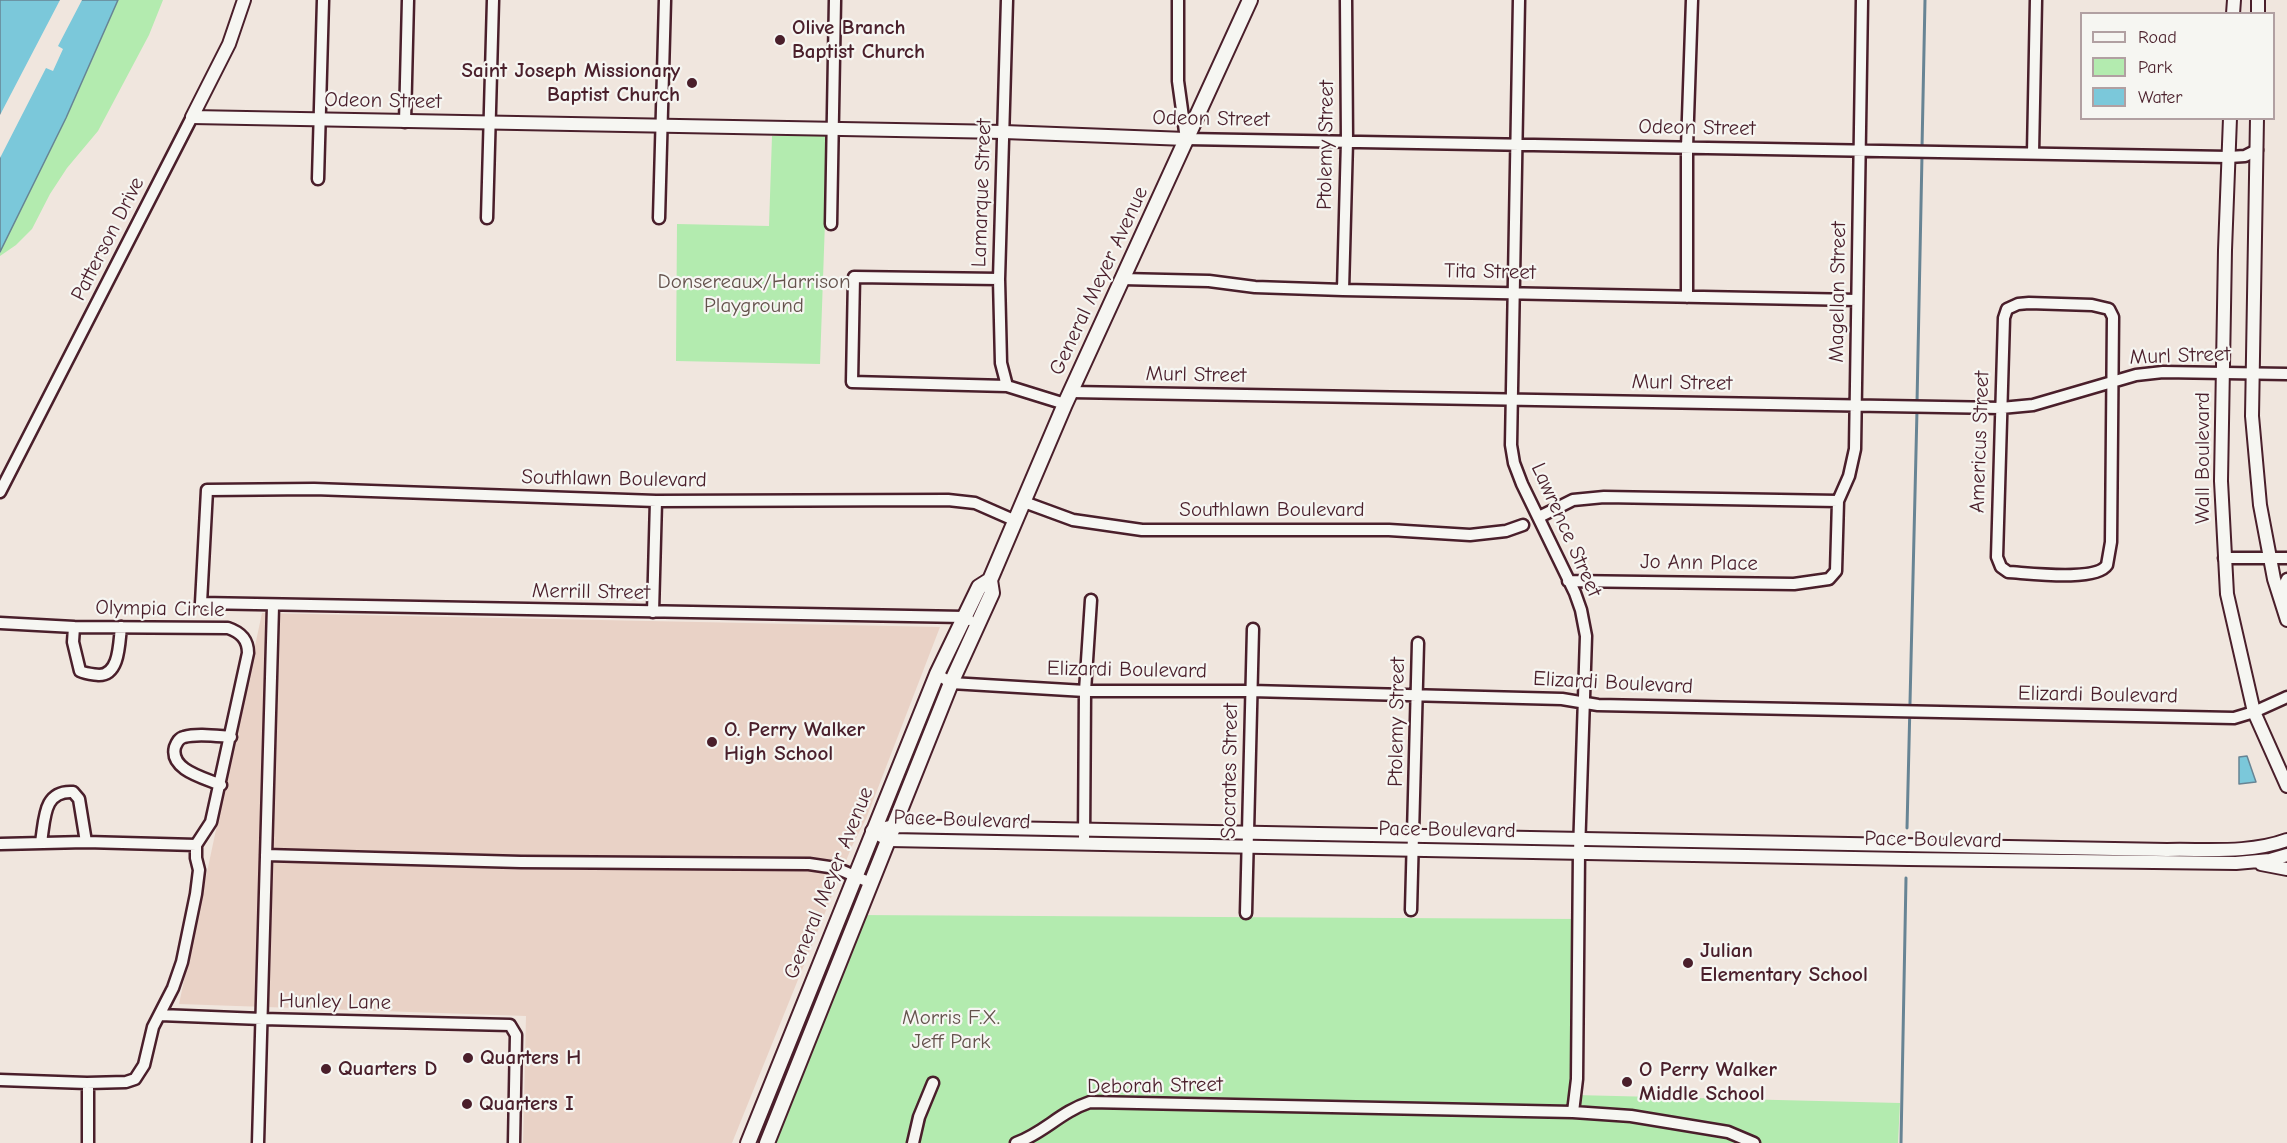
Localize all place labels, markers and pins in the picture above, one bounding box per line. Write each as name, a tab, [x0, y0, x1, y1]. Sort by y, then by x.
place label: Olive Branch Baptist Church	[792, 15, 925, 65]
marker: Olive Branch Baptist Church	[773, 33, 787, 47]
place label: Saint Joseph Missionary Baptist Church	[462, 58, 680, 108]
marker: Saint Joseph Missionary Baptist Church	[685, 76, 699, 90]
place label: O. Perry Walker High School	[724, 717, 865, 767]
marker: O. Perry Walker High School	[705, 735, 719, 749]
place label: Julian Elementary School	[1700, 938, 1868, 988]
marker: Julian Elementary School	[1681, 956, 1695, 970]
place label: Quarters H	[480, 1045, 581, 1071]
marker: Quarters H	[461, 1051, 475, 1065]
place label: Quarters D	[338, 1056, 437, 1082]
place label: O Perry Walker Middle School	[1639, 1057, 1777, 1107]
marker: Quarters D	[319, 1062, 333, 1076]
marker: O Perry Walker Middle School	[1620, 1075, 1634, 1089]
place label: Quarters I	[479, 1091, 574, 1117]
marker: Quarters I	[460, 1097, 474, 1111]

